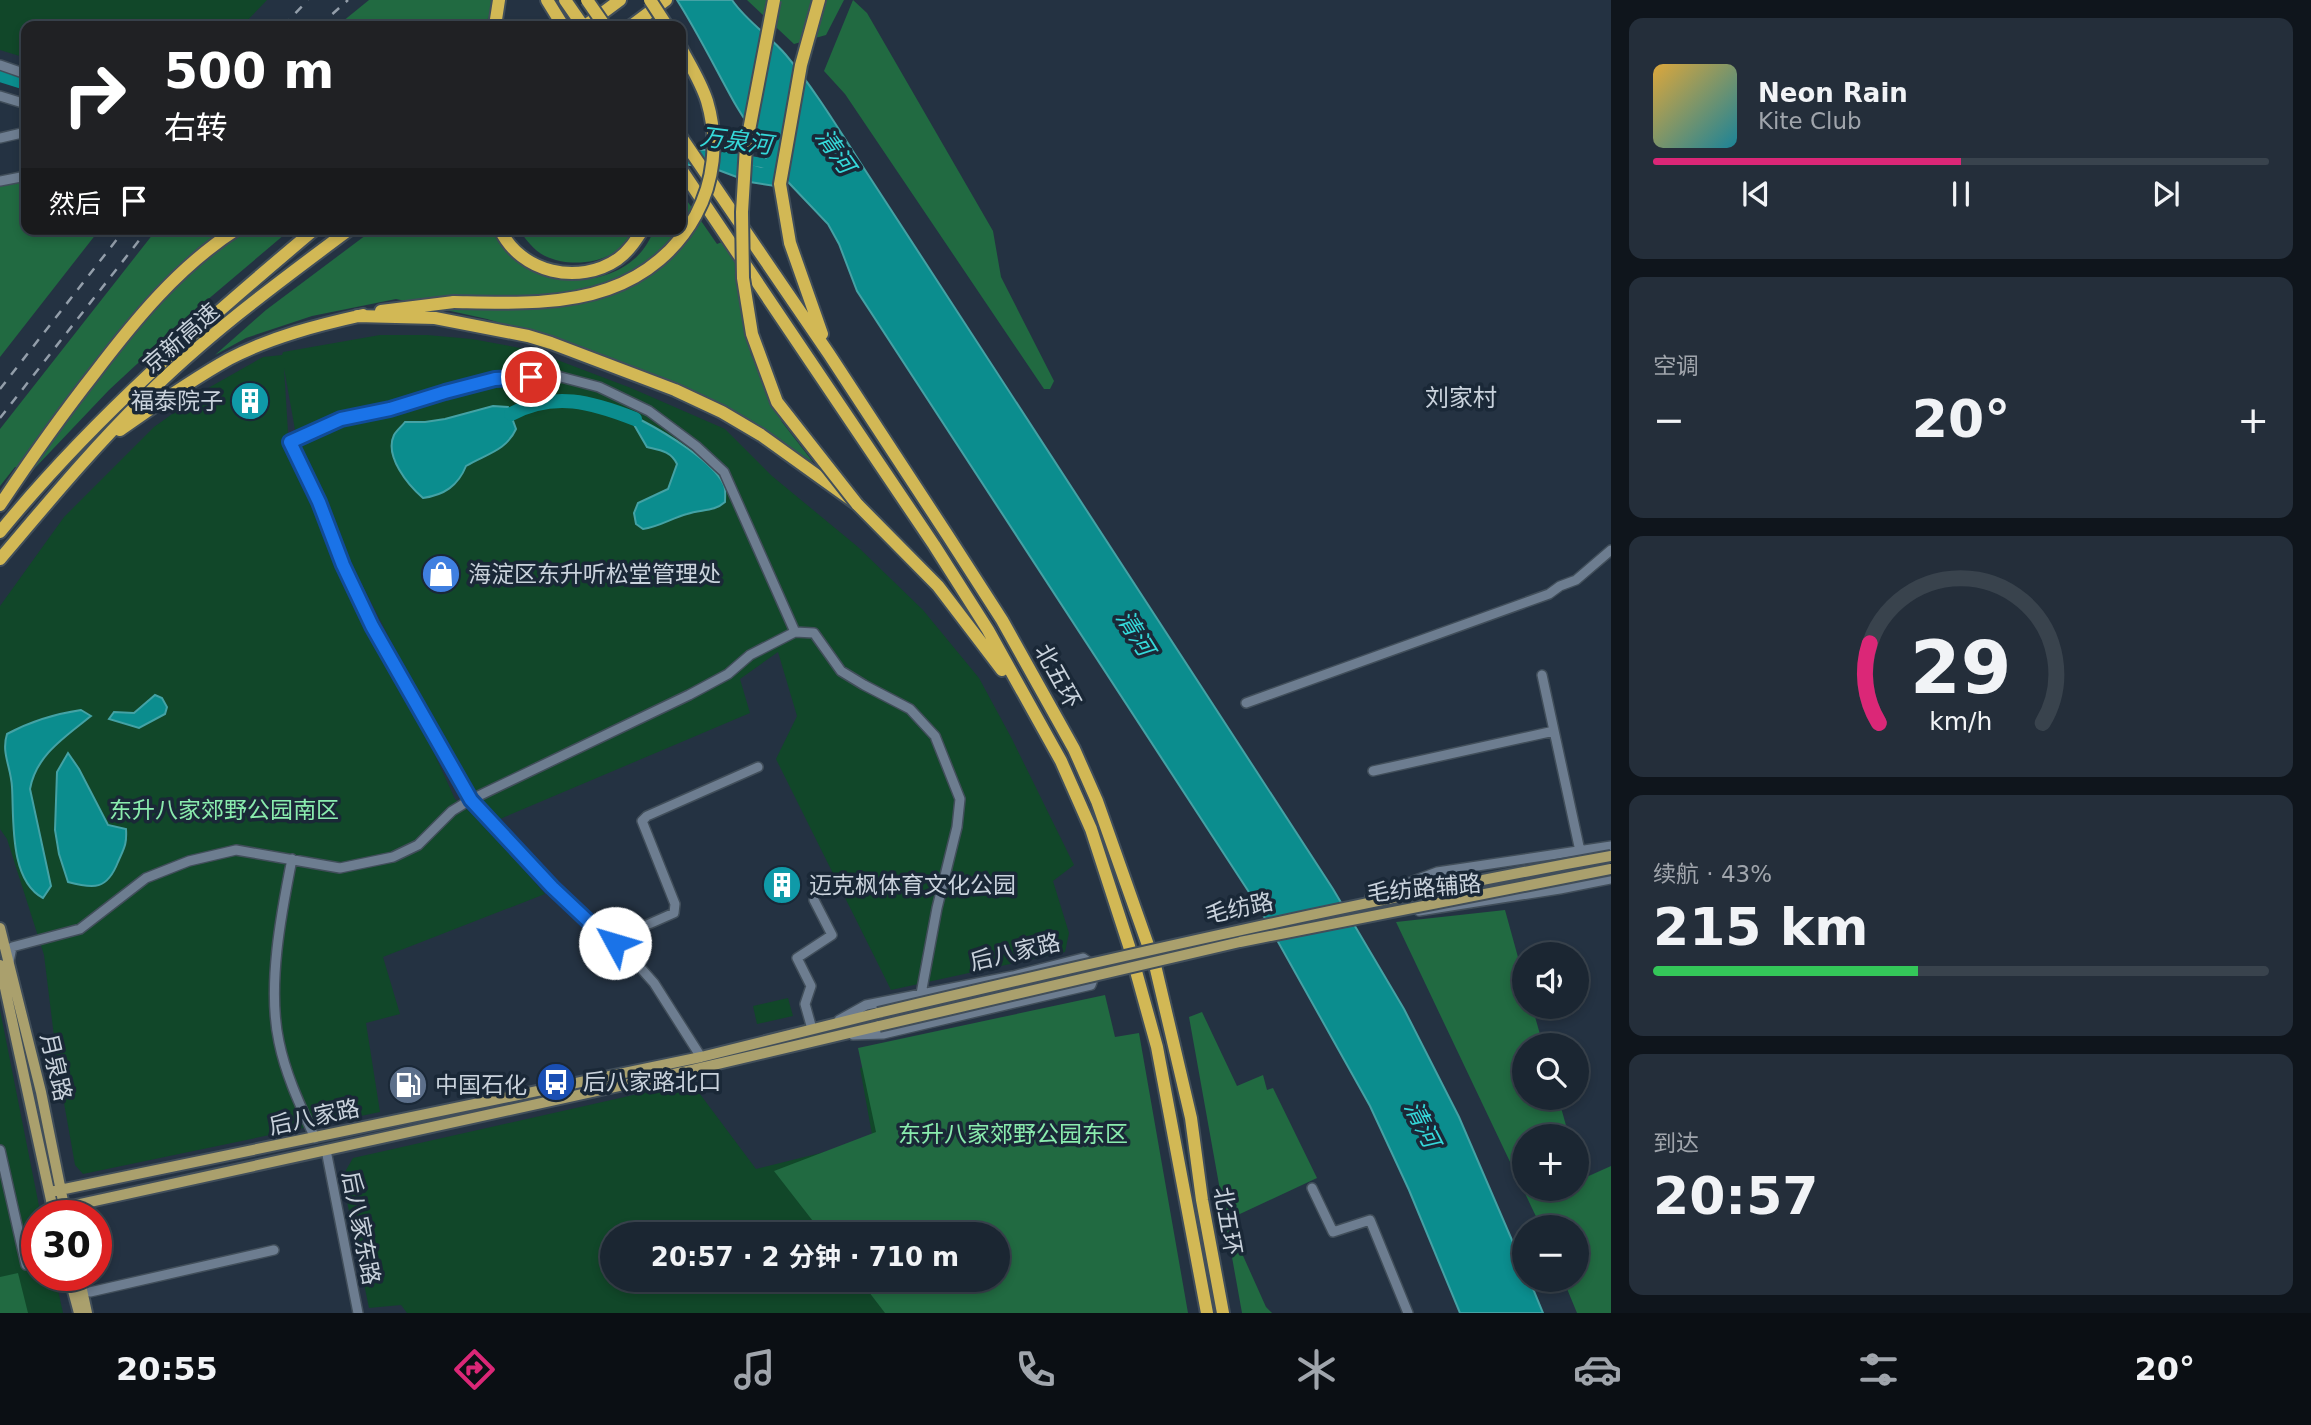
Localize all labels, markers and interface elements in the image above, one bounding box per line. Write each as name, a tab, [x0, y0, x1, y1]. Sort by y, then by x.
text: 500 m	[164, 43, 334, 100]
icon: right	[49, 49, 140, 140]
text: Neon Rain	[1758, 78, 1908, 108]
text: Kite Club	[1758, 108, 1862, 134]
text: 右转	[164, 109, 228, 147]
water label: 万泉河	[699, 123, 777, 160]
water label: 清河	[810, 123, 863, 182]
icon: previous	[1737, 175, 1775, 213]
icon: pause	[1942, 175, 1980, 213]
icon: next	[2147, 175, 2185, 213]
icon: arrive	[115, 182, 153, 220]
text: 然后	[49, 189, 101, 219]
street label: 京新高速	[138, 298, 224, 378]
pin	[501, 347, 561, 407]
text: 空调	[1653, 353, 1699, 379]
icon: arrive	[512, 358, 550, 396]
building icon: 福泰院子	[229, 380, 271, 422]
district label: 刘家村	[1425, 384, 1497, 412]
place label: 福泰院子	[131, 388, 223, 414]
text: 20°	[1912, 389, 2010, 449]
text: −	[1653, 398, 1685, 442]
text: +	[2237, 398, 2269, 442]
shop icon: 海淀区东升听松堂管理处	[420, 553, 462, 595]
place label: 海淀区东升听松堂管理处	[468, 561, 721, 587]
water label: 清河	[1110, 605, 1162, 664]
text: 29	[1910, 625, 2012, 710]
street label: 北五环	[1030, 640, 1086, 712]
text: km/h	[1929, 706, 1993, 735]
park label: 东升八家郊野公园南区	[109, 797, 339, 823]
text: 续航 · 43%	[1653, 861, 1772, 887]
building icon: 迈克枫体育文化公园	[761, 864, 803, 906]
street label: 毛纺路辅路	[1366, 870, 1482, 906]
place label: 迈克枫体育文化公园	[809, 872, 1016, 898]
street label: 毛纺路	[1203, 888, 1275, 928]
text: 215 km	[1653, 897, 1868, 957]
position arrow	[578, 906, 652, 980]
street label: 后八家路	[967, 929, 1063, 975]
map controls	[1512, 942, 1589, 1292]
button: sound	[1512, 942, 1589, 1019]
street label: 月泉路	[36, 1030, 76, 1104]
button: search	[1512, 1033, 1589, 1110]
bus stop icon: 后八家路北口	[535, 1061, 577, 1103]
fuel station icon: 中国石化	[387, 1064, 429, 1106]
place label: 后八家路北口	[583, 1069, 721, 1095]
place label: 中国石化	[435, 1072, 527, 1098]
street label: 后八家路	[266, 1095, 362, 1139]
water label: 清河	[1399, 1096, 1447, 1155]
park label: 东升八家郊野公园东区	[898, 1121, 1128, 1147]
button: +	[1512, 1124, 1589, 1201]
text: 到达	[1653, 1130, 1699, 1156]
text: 20:57	[1653, 1166, 1819, 1226]
street label: 后八家东路	[337, 1169, 385, 1287]
street label: 北五环	[1209, 1185, 1247, 1257]
speed limit sign: 30	[21, 1200, 112, 1291]
button: −	[1512, 1215, 1589, 1292]
text: 20:57 · 2 分钟 · 710 m	[651, 1242, 959, 1272]
icon: directions	[450, 1345, 499, 1394]
icon: music	[730, 1345, 779, 1394]
icon: phone	[1011, 1345, 1060, 1394]
icon: climate	[1292, 1345, 1341, 1394]
icon: car	[1573, 1345, 1622, 1394]
icon: filters	[1854, 1345, 1903, 1394]
text: 20:55	[116, 1350, 218, 1388]
text: 20°	[2134, 1350, 2195, 1388]

